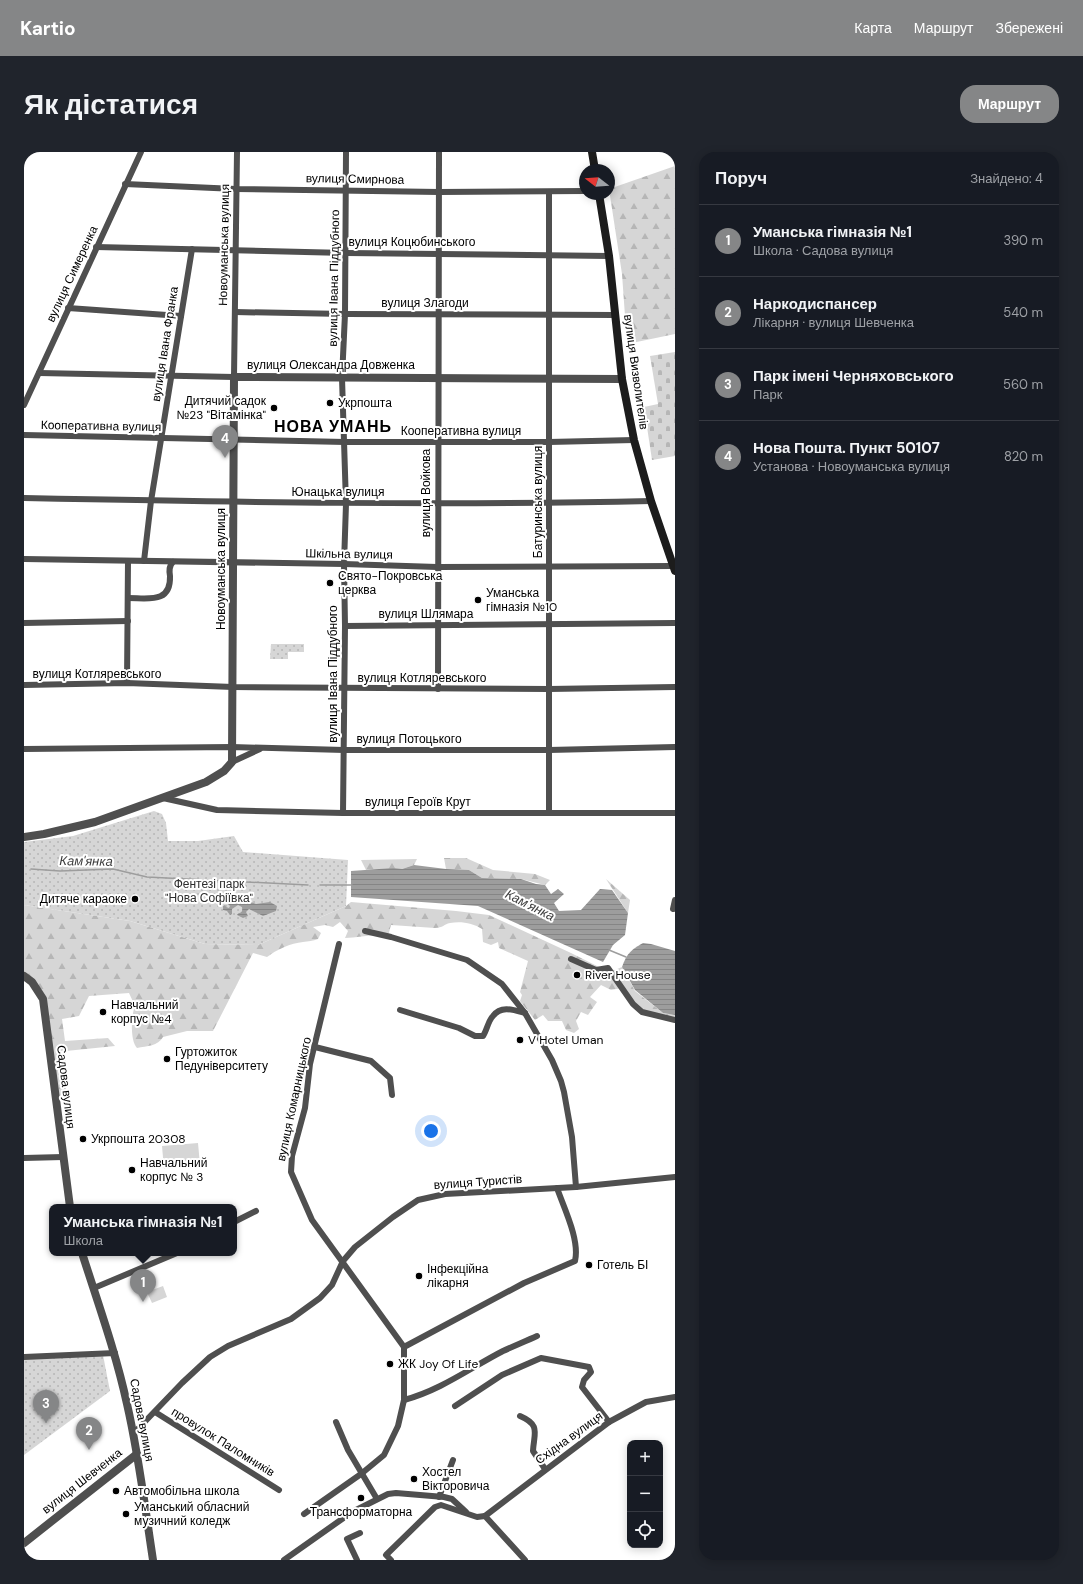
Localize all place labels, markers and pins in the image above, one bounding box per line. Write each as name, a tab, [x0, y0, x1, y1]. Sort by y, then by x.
place label: Дитячий садок №23 "Вітамінка"	[177, 393, 267, 423]
place label: Укрпошта	[338, 395, 392, 411]
marker: Укрпошта	[325, 398, 335, 408]
marker: Дитячий садок №23 "Вітамінка"	[269, 403, 279, 413]
pin: 4	[212, 425, 238, 458]
place label: Свято-Покровська церква	[338, 568, 443, 598]
marker: Свято-Покровська церква	[325, 578, 335, 588]
place label: Уманська гімназія №10	[486, 585, 557, 615]
marker: Уманська гімназія №10	[473, 595, 483, 605]
place label: Дитяче караоке	[40, 891, 127, 907]
marker: Дитяче караоке	[130, 894, 140, 904]
place label: River House	[585, 967, 651, 983]
marker: River House	[572, 970, 582, 980]
place label: Навчальний корпус №4	[111, 997, 178, 1027]
marker: Навчальний корпус №4	[98, 1007, 108, 1017]
place label: V Hotel Uman	[528, 1032, 604, 1048]
marker: V Hotel Uman	[515, 1035, 525, 1045]
place label: Гуртожиток Педуніверситету	[175, 1044, 268, 1074]
marker: Гуртожиток Педуніверситету	[162, 1054, 172, 1064]
place label: Укрпошта 20308	[91, 1131, 186, 1147]
marker: Укрпошта 20308	[78, 1134, 88, 1144]
place label: Навчальний корпус № 3	[140, 1155, 207, 1185]
marker: Навчальний корпус № 3	[127, 1165, 137, 1175]
place label: Готель БІ	[597, 1257, 648, 1273]
marker: Готель БІ	[584, 1260, 594, 1270]
place label: Інфекційна лікарня	[427, 1261, 489, 1291]
pin: 1	[130, 1269, 156, 1302]
marker: Інфекційна лікарня	[414, 1271, 424, 1281]
place label: ЖК Joy Of Life	[398, 1356, 478, 1372]
marker: ЖК Joy Of Life	[385, 1359, 395, 1369]
pin: 3	[33, 1390, 59, 1423]
pin: 2	[76, 1417, 102, 1450]
place label: Хостел Вікторовича	[422, 1464, 490, 1494]
marker: Хостел Вікторовича	[409, 1474, 419, 1484]
place label: Автомобільна школа	[124, 1483, 240, 1499]
marker: Автомобільна школа	[111, 1486, 121, 1496]
marker: Трансформаторна	[356, 1493, 366, 1503]
place label: Уманський обласний музичний коледж	[134, 1499, 249, 1529]
place label: Трансформаторна	[310, 1504, 413, 1520]
marker: Уманський обласний музичний коледж	[121, 1509, 131, 1519]

